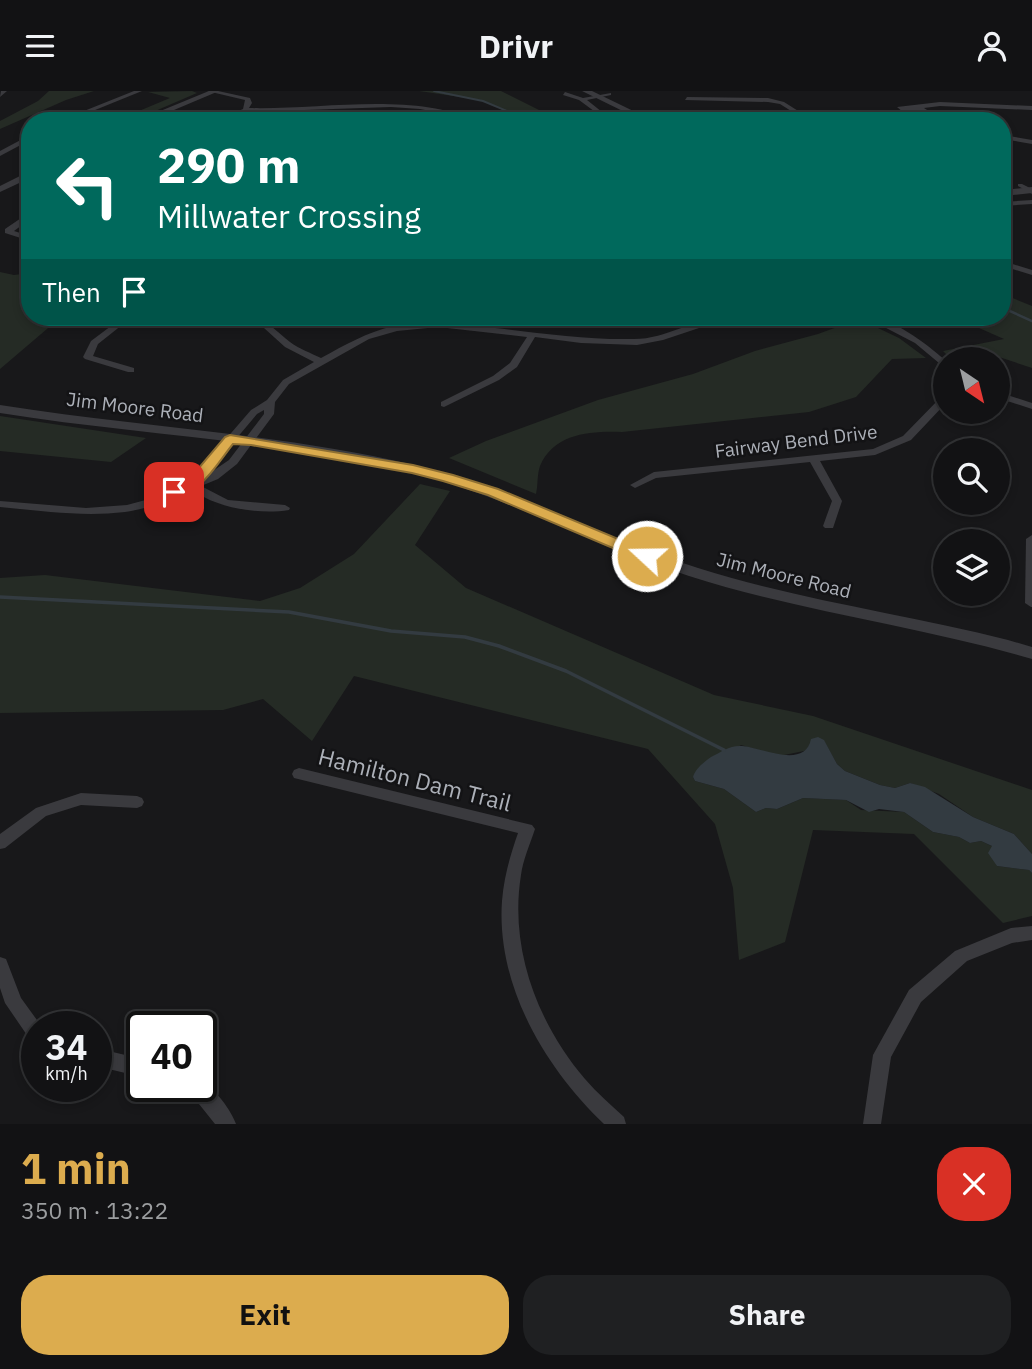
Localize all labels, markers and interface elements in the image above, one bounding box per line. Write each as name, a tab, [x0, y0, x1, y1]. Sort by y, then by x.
text: Drivr	[479, 25, 553, 67]
icon: menu	[21, 27, 59, 65]
icon: person	[973, 27, 1011, 65]
text: 290 m	[157, 133, 301, 196]
icon: left	[42, 140, 133, 231]
text: Millwater Crossing	[157, 195, 421, 237]
icon: arrive	[115, 273, 153, 311]
text: Then	[42, 275, 101, 309]
north arrow	[933, 347, 1010, 423]
map controls	[933, 347, 1010, 606]
street label: Jim Moore Road	[65, 387, 205, 427]
street label: Fairway Bend Drive	[713, 419, 879, 463]
button: search	[933, 438, 1010, 515]
pin	[144, 462, 204, 522]
icon: arrive	[155, 473, 193, 511]
position arrow	[610, 519, 684, 593]
button: layers	[933, 529, 1010, 606]
street label: Jim Moore Road	[714, 547, 854, 603]
street label: Hamilton Dam Trail	[315, 741, 515, 817]
speed limit sign: 40	[126, 1011, 217, 1102]
text: 34	[45, 1024, 88, 1070]
text: km/h	[45, 1062, 88, 1085]
text: 1 min	[21, 1141, 131, 1196]
button: close	[937, 1147, 1011, 1221]
text: 350 m · 13:22	[21, 1195, 168, 1225]
button: Exit	[21, 1275, 509, 1355]
button: Share	[523, 1275, 1011, 1355]

